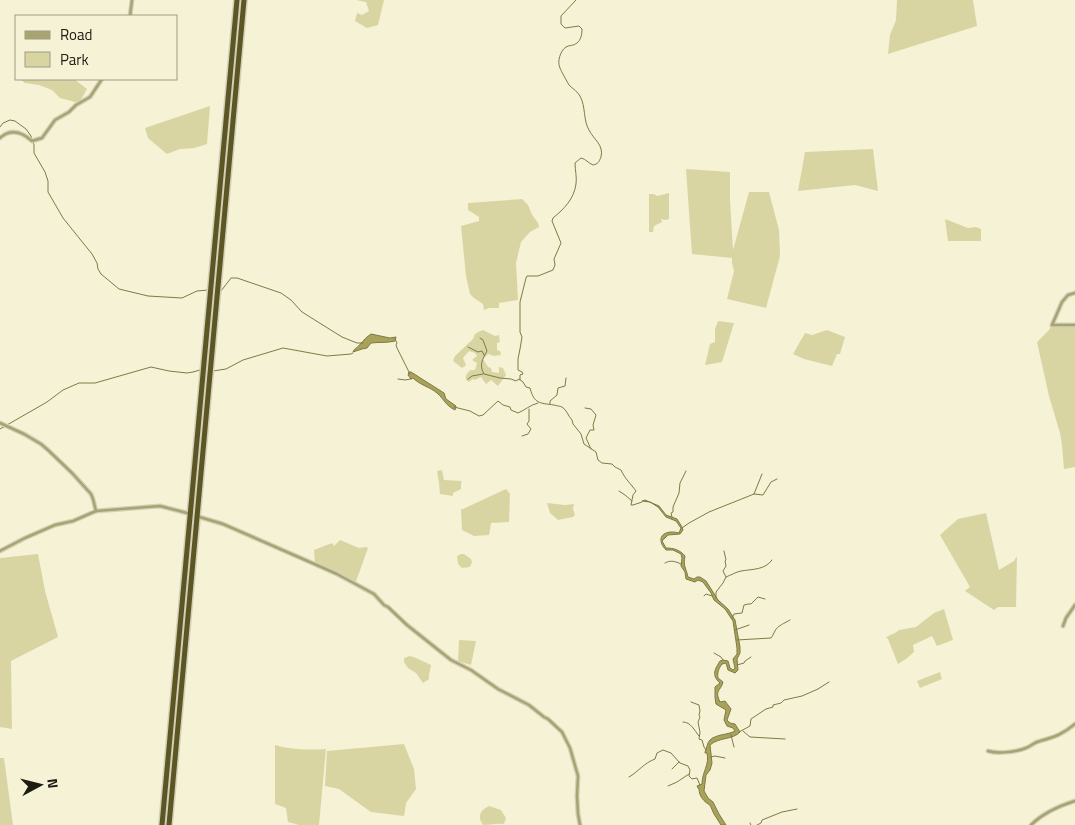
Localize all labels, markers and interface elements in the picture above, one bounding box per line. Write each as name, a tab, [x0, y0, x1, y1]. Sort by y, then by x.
legend	[15, 15, 178, 80]
text: Road	[60, 23, 92, 46]
text: Park	[60, 48, 89, 71]
north arrow	[15, 760, 65, 810]
text: N	[42, 777, 64, 789]

